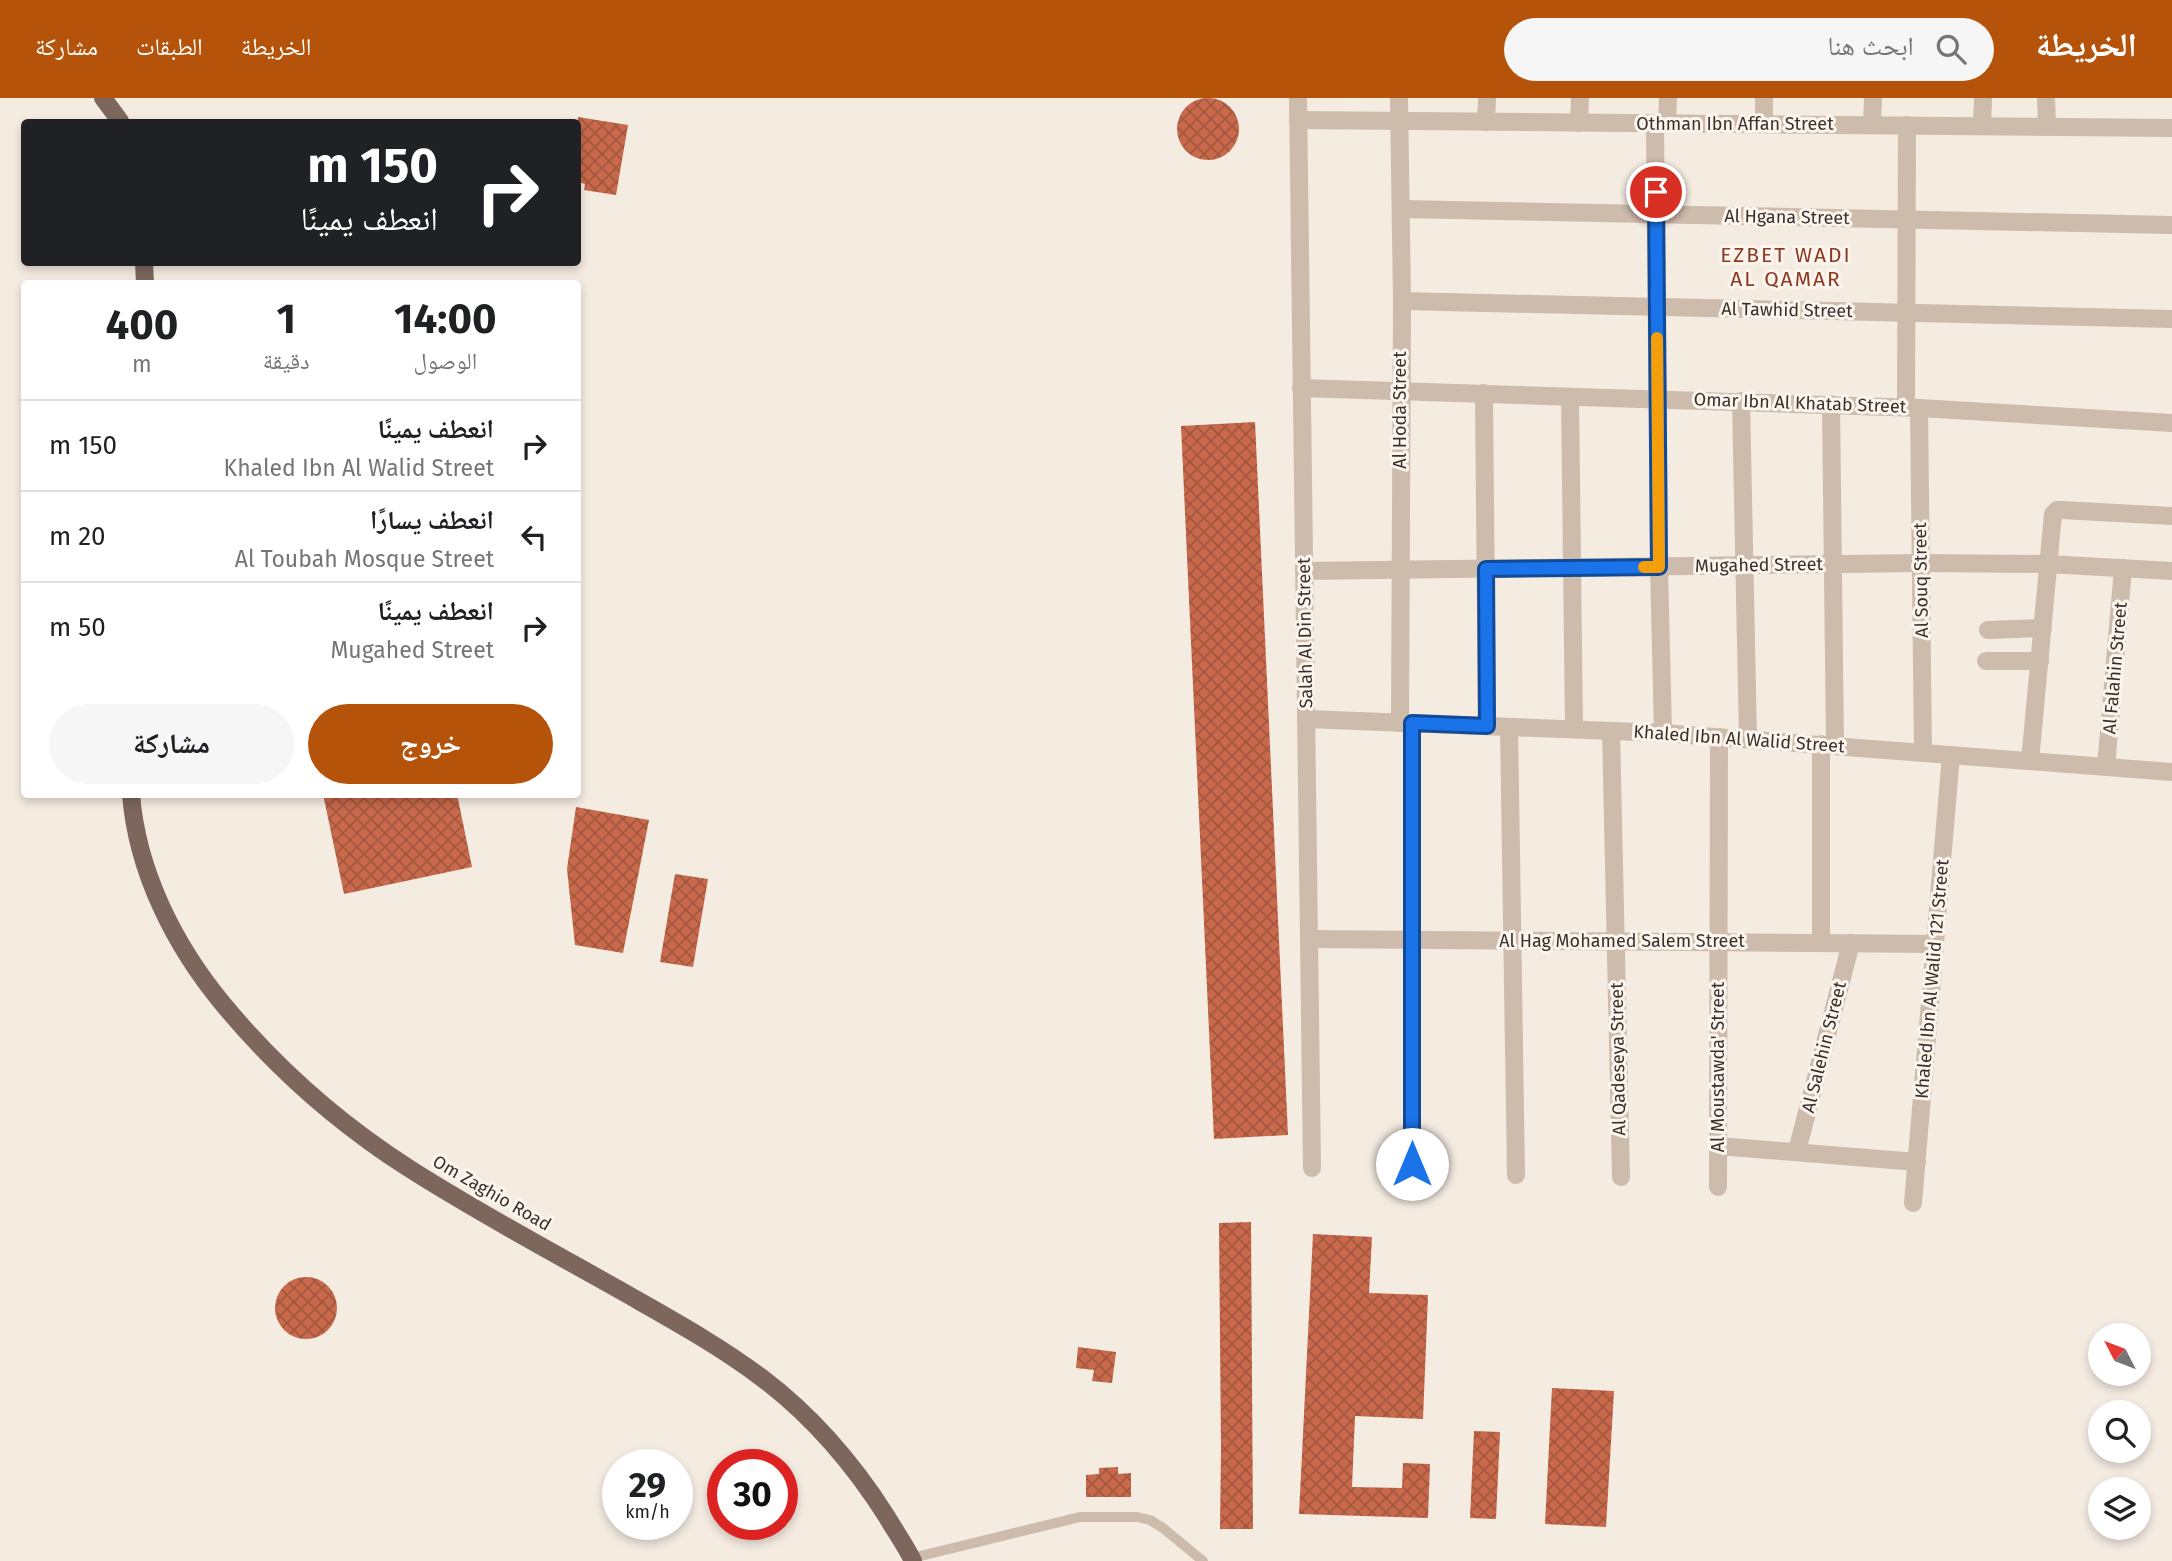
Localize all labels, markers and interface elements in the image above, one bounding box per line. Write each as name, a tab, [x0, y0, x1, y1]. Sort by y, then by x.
search box	[1504, 18, 1994, 81]
text: الخريطة	[2036, 25, 2137, 65]
icon: search	[1932, 30, 1970, 68]
text: ابحث هنا	[1828, 31, 1914, 62]
text: مشاركة	[35, 33, 98, 61]
text: الطبقات	[136, 33, 203, 61]
text: الخريطة	[241, 33, 311, 61]
street label: Othman Ibn Affan Street	[1636, 113, 1834, 135]
text: 150 m	[307, 136, 438, 195]
icon: right	[462, 147, 553, 238]
pin	[1626, 162, 1686, 222]
icon: arrive	[1637, 173, 1675, 211]
text: انعطف يمينًا	[300, 200, 438, 238]
street label: Al Hgana Street	[1724, 205, 1850, 229]
district label: EZBET WADI AL QAMAR	[1720, 242, 1852, 292]
text: 1	[276, 294, 296, 344]
text: 14:00	[394, 294, 497, 344]
street label: Al Tawhid Street	[1721, 298, 1853, 322]
text: 400	[106, 300, 178, 350]
text: دقيقة	[263, 347, 310, 375]
text: الوصول	[413, 347, 477, 375]
text: m	[132, 350, 152, 378]
street label: Al Hoda Street	[1389, 351, 1411, 469]
street label: Omar Ibn Al Khatab Street	[1693, 388, 1907, 418]
text: انعطف يمينًا	[378, 414, 494, 445]
icon: right	[515, 427, 553, 465]
text: 150 m	[49, 430, 117, 461]
text: Khaled Ibn Al Walid Street	[224, 454, 494, 482]
text: انعطف يسارًا	[370, 505, 494, 536]
icon: left	[515, 518, 553, 556]
text: 20 m	[49, 521, 106, 552]
street label: Al Souq Street	[1909, 522, 1933, 638]
text: Al Toubah Mosque Street	[235, 545, 494, 573]
street label: Mugahed Street	[1695, 553, 1824, 577]
street label: Salah Al Din Street	[1293, 557, 1317, 709]
text: انعطف يمينًا	[378, 596, 494, 627]
street label: Al Falahin Street	[2098, 601, 2132, 735]
icon: right	[515, 609, 553, 647]
text: 50 m	[49, 612, 106, 643]
text: Mugahed Street	[330, 636, 494, 664]
button: مشاركة	[49, 704, 294, 784]
button: خروج	[308, 704, 553, 784]
street label: Khaled Ibn Al Walid Street	[1633, 721, 1846, 757]
street label: Khaled Ibn Al Walid 121 Street	[1911, 858, 1953, 1100]
street label: Al Hag Mohamed Salem Street	[1499, 930, 1745, 952]
street label: Al Salehin Street	[1797, 979, 1851, 1115]
street label: Al Moustawda' Street	[1707, 981, 1729, 1152]
street label: Al Qadeseya Street	[1606, 982, 1630, 1136]
position arrow	[1375, 1127, 1449, 1201]
street label: Om Zaghio Road	[429, 1150, 555, 1236]
north arrow	[2088, 1323, 2151, 1386]
map controls	[2088, 1323, 2151, 1540]
button: search	[2088, 1400, 2151, 1463]
speed limit sign: 30	[707, 1449, 798, 1540]
text: 29	[629, 1464, 666, 1506]
button: layers	[2088, 1477, 2151, 1540]
text: km/h	[625, 1501, 670, 1523]

